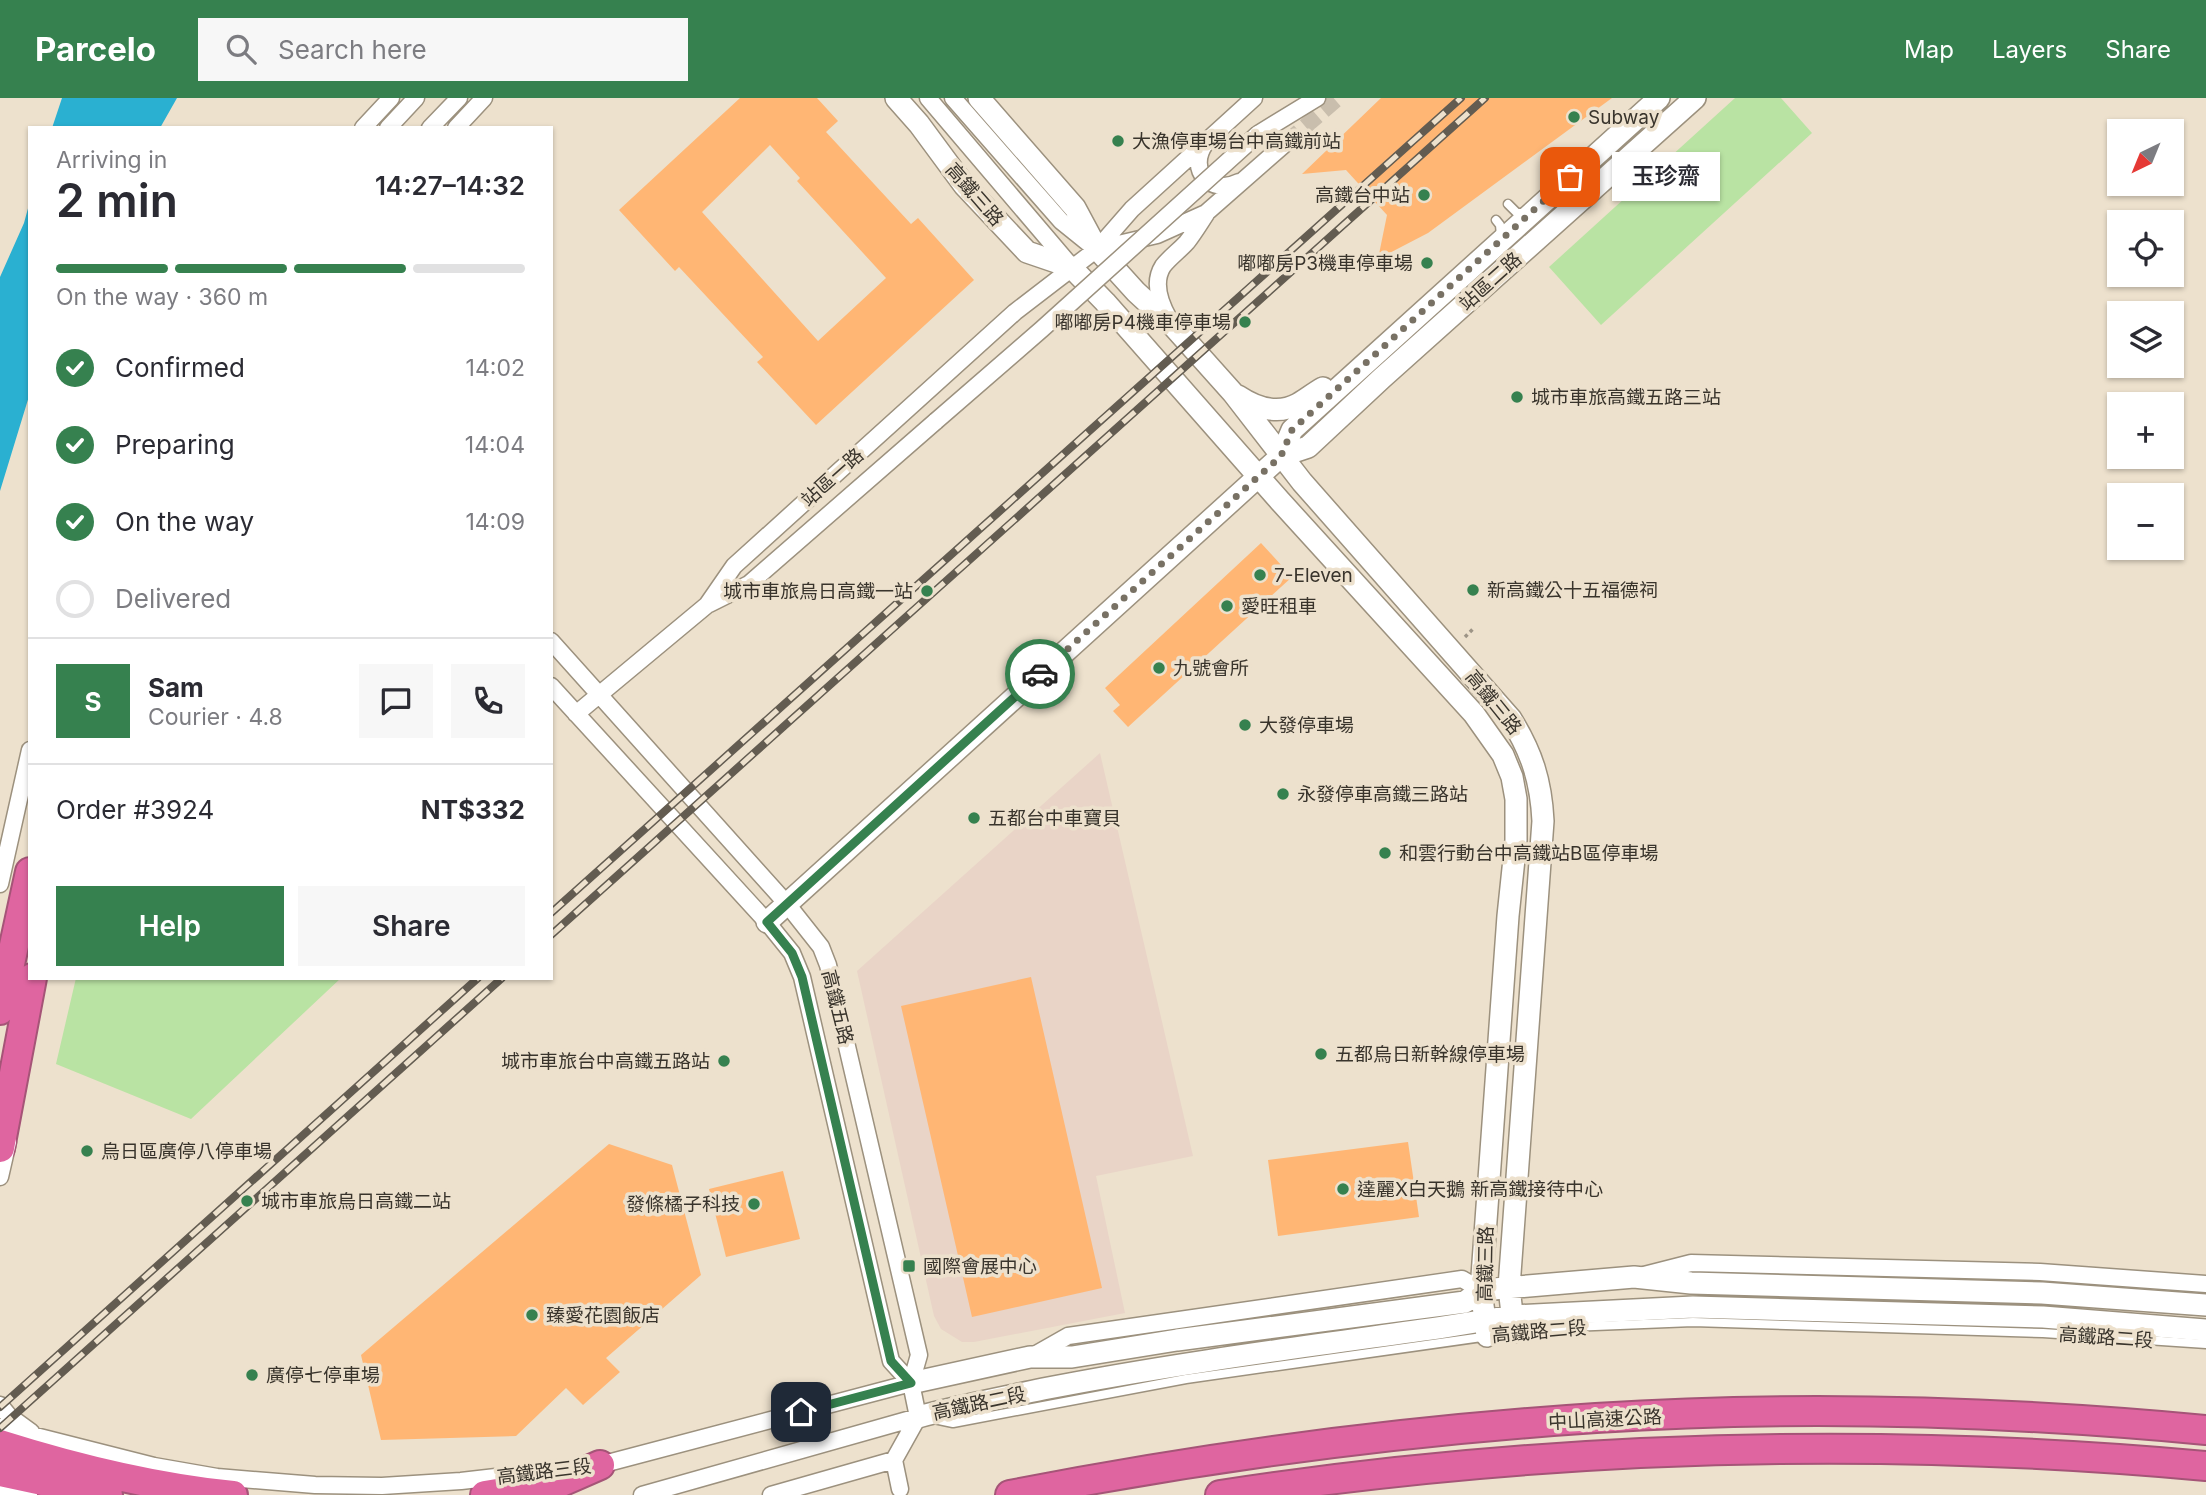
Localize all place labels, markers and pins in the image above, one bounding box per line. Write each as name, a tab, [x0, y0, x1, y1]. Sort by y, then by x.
place label: Subway	[1588, 106, 1660, 129]
marker: Subway	[1566, 109, 1582, 125]
place label: 大漁停車場台中高鐵前站	[1132, 130, 1341, 153]
marker: 大漁停車場台中高鐵前站	[1110, 133, 1126, 149]
pin	[1540, 147, 1600, 207]
callout: 玉珍齋	[1612, 153, 1720, 202]
place label: 高鐵台中站	[1315, 184, 1410, 207]
marker: 高鐵台中站	[1416, 187, 1432, 203]
place label: 嘟嘟房P3機車停車場	[1237, 252, 1413, 275]
marker: 嘟嘟房P3機車停車場	[1419, 255, 1435, 271]
place label: 嘟嘟房P4機車停車場	[1055, 311, 1231, 334]
marker: 嘟嘟房P4機車停車場	[1237, 314, 1253, 330]
place label: 城市車旅高鐵五路三站	[1531, 386, 1721, 409]
marker: 城市車旅高鐵五路三站	[1509, 389, 1525, 405]
place label: 7-Eleven	[1274, 564, 1353, 587]
marker: 7-Eleven	[1252, 567, 1268, 583]
place label: 新高鐵公十五福德祠	[1487, 579, 1658, 602]
place label: 城市車旅烏日高鐵一站	[723, 580, 913, 603]
marker: 新高鐵公十五福德祠	[1465, 582, 1481, 598]
marker: 城市車旅烏日高鐵一站	[919, 583, 935, 599]
place label: 愛旺租車	[1241, 595, 1317, 618]
marker: 愛旺租車	[1219, 598, 1235, 614]
place label: 九號會所	[1173, 657, 1249, 680]
marker: 九號會所	[1151, 660, 1167, 676]
place label: 大發停車場	[1259, 714, 1354, 737]
marker: 大發停車場	[1237, 717, 1253, 733]
place label: 永發停車高鐵三路站	[1297, 783, 1468, 806]
marker: 永發停車高鐵三路站	[1275, 786, 1291, 802]
place label: 五都台中車寶貝	[988, 807, 1121, 830]
marker: 五都台中車寶貝	[966, 810, 982, 826]
place label: 和雲行動台中高鐵站B區停車場	[1399, 842, 1658, 865]
marker: 和雲行動台中高鐵站B區停車場	[1377, 845, 1393, 861]
place label: 五都烏日新幹線停車場	[1335, 1043, 1525, 1066]
marker: 五都烏日新幹線停車場	[1313, 1046, 1329, 1062]
place label: 城市車旅台中高鐵五路站	[501, 1050, 710, 1073]
marker: 城市車旅台中高鐵五路站	[716, 1053, 732, 1069]
place label: 烏日區廣停八停車場	[101, 1140, 272, 1163]
marker: 烏日區廣停八停車場	[79, 1143, 95, 1159]
place label: 達麗X白天鵝 新高鐵接待中心	[1357, 1178, 1603, 1201]
marker: 達麗X白天鵝 新高鐵接待中心	[1335, 1181, 1351, 1197]
place label: 城市車旅烏日高鐵二站	[261, 1190, 451, 1213]
marker: 城市車旅烏日高鐵二站	[239, 1193, 255, 1209]
place label: 發條橘子科技	[626, 1193, 740, 1216]
marker: 發條橘子科技	[746, 1196, 762, 1212]
place label: 國際會展中心	[923, 1255, 1037, 1278]
marker: 國際會展中心	[901, 1258, 917, 1274]
place label: 臻愛花園飯店	[546, 1304, 660, 1327]
marker: 臻愛花園飯店	[524, 1307, 540, 1323]
place label: 廣停七停車場	[266, 1364, 380, 1387]
marker: 廣停七停車場	[244, 1367, 260, 1383]
pin	[771, 1382, 831, 1442]

